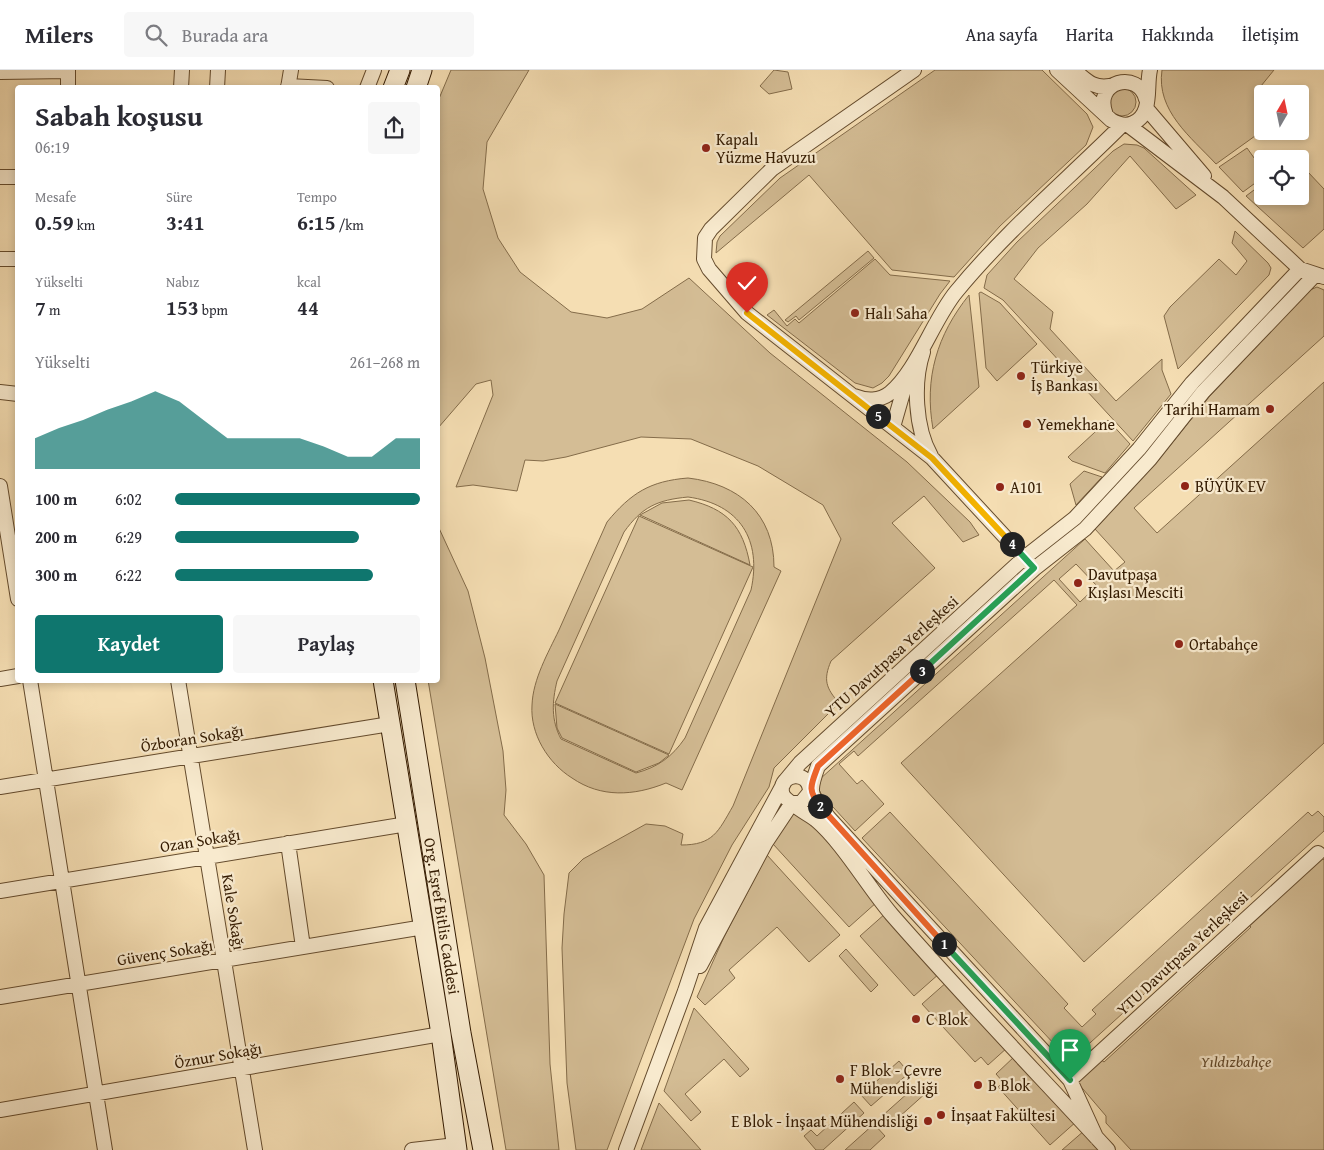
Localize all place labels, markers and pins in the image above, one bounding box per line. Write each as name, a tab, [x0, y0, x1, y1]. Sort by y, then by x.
place label: Kapalı Yüzme Havuzu	[716, 127, 816, 169]
marker: Kapalı Yüzme Havuzu	[700, 142, 712, 154]
pin	[726, 262, 768, 313]
place label: Halı Saha	[865, 301, 928, 325]
marker: Halı Saha	[849, 307, 861, 319]
place label: Türkiye İş Bankası	[1031, 355, 1098, 397]
marker: Türkiye İş Bankası	[1015, 370, 1027, 382]
place label: Tarihi Hamam	[1164, 397, 1260, 421]
marker: Tarihi Hamam	[1264, 403, 1276, 415]
pin: 5	[866, 404, 890, 428]
place label: Yemekhane	[1037, 412, 1115, 436]
marker: Yemekhane	[1021, 418, 1033, 430]
place label: BÜYÜK EV	[1195, 474, 1267, 498]
place label: A101	[1010, 475, 1043, 499]
marker: BÜYÜK EV	[1179, 480, 1191, 492]
marker: A101	[994, 481, 1006, 493]
pin: 4	[1000, 532, 1024, 556]
place label: Davutpaşa Kışlası Mesciti	[1088, 562, 1184, 604]
marker: Davutpaşa Kışlası Mesciti	[1072, 577, 1084, 589]
place label: Ortabahçe	[1189, 632, 1258, 656]
marker: Ortabahçe	[1173, 638, 1185, 650]
pin: 3	[910, 658, 934, 684]
pin: 2	[808, 794, 832, 818]
pin: 1	[932, 932, 956, 956]
place label: C Blok	[926, 1007, 969, 1031]
marker: C Blok	[910, 1013, 922, 1025]
pin	[1049, 1029, 1091, 1080]
place label: F Blok - Çevre Mühendisliği	[850, 1058, 942, 1100]
marker: F Blok - Çevre Mühendisliği	[834, 1073, 846, 1085]
place label: B Blok	[988, 1073, 1031, 1097]
marker: B Blok	[972, 1079, 984, 1091]
place label: İnşaat Fakültesi	[951, 1103, 1056, 1127]
place label: E Blok - İnşaat Mühendisliği	[731, 1109, 919, 1133]
marker: İnşaat Fakültesi	[935, 1109, 947, 1121]
marker: E Blok - İnşaat Mühendisliği	[922, 1115, 934, 1127]

